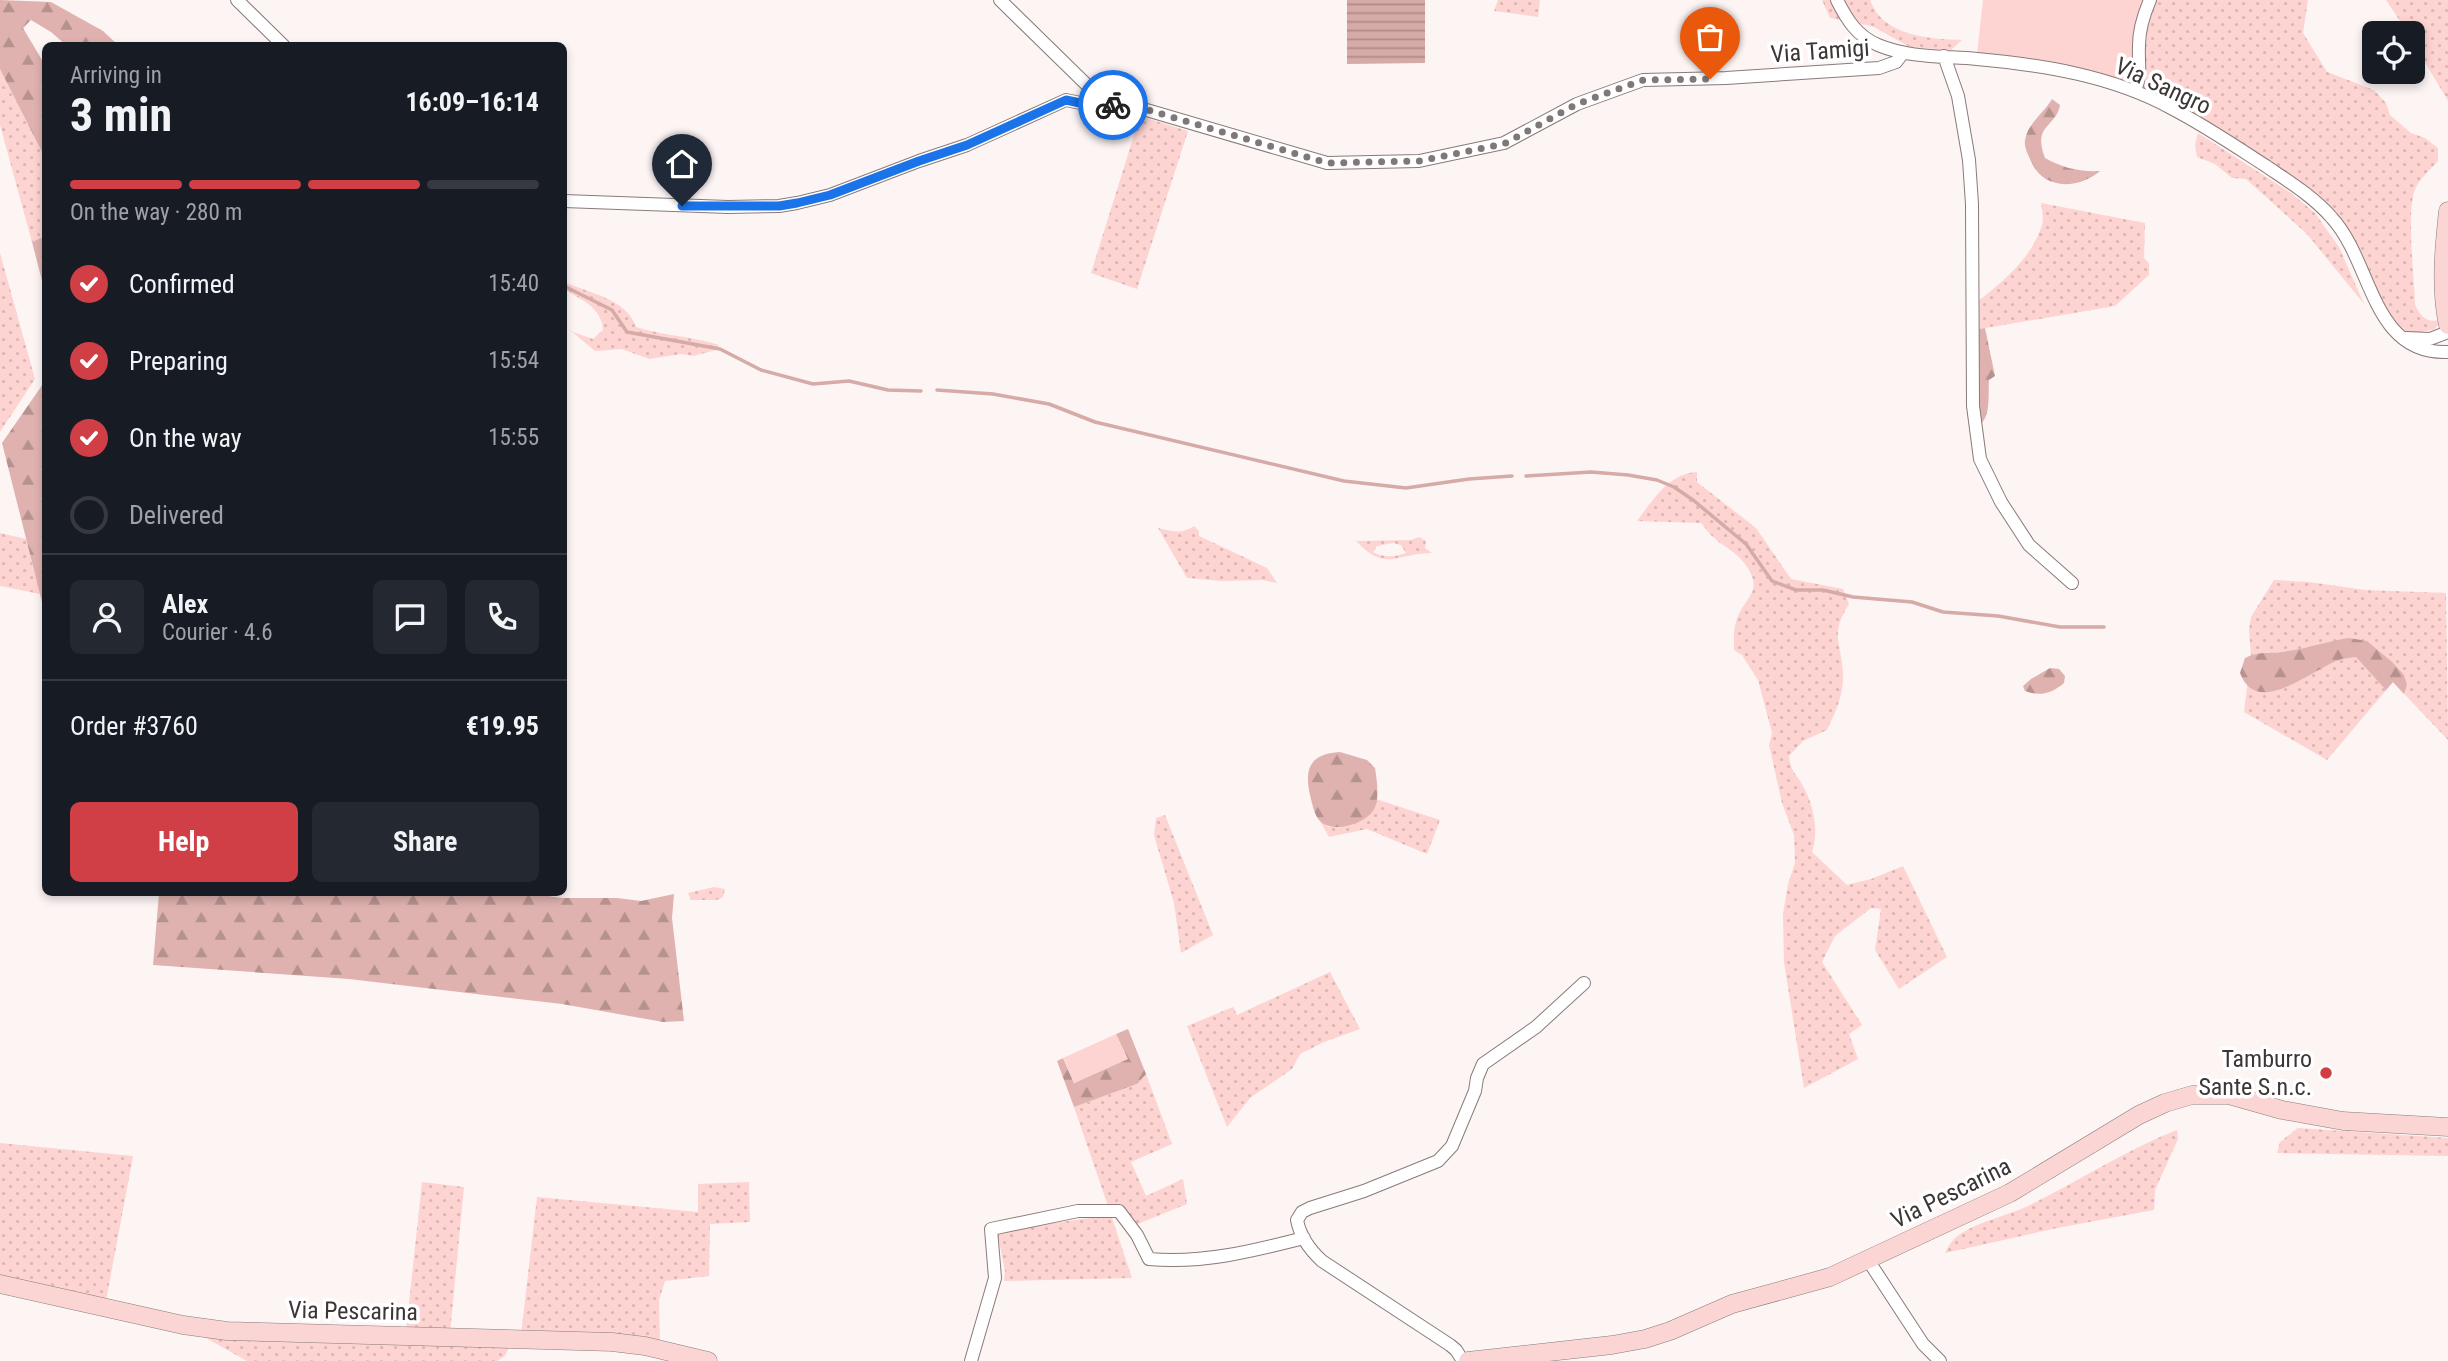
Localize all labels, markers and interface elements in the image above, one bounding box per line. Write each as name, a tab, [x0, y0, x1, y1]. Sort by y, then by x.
pin	[1680, 7, 1740, 79]
icon: bag	[1691, 18, 1729, 56]
map controls	[2362, 21, 2425, 84]
button: locate	[2362, 21, 2425, 84]
street label: Via Tamigi	[1770, 34, 1870, 68]
street label: Via Sangro	[2111, 52, 2215, 120]
text: Arriving in	[70, 62, 162, 89]
courier	[1078, 70, 1148, 140]
icon: bike	[1094, 86, 1132, 124]
text: 16:09–16:14	[405, 87, 539, 117]
text: 3 min	[70, 88, 172, 142]
pin	[652, 134, 712, 206]
icon: home	[663, 145, 701, 183]
text: On the way · 280 m	[70, 199, 242, 226]
icon: check	[70, 265, 108, 303]
text: Confirmed	[129, 269, 235, 299]
text: 15:40	[488, 270, 539, 297]
icon: check	[70, 342, 108, 380]
text: Preparing	[129, 346, 228, 376]
text: 15:54	[488, 347, 539, 374]
icon: check	[70, 419, 108, 457]
text: On the way	[129, 423, 242, 453]
text: 15:55	[488, 424, 539, 451]
text: Delivered	[129, 500, 224, 530]
button: person	[70, 580, 144, 654]
button: chat	[373, 580, 447, 654]
button: phone	[465, 580, 539, 654]
text: Alex	[162, 589, 208, 619]
text: Courier · 4.6	[162, 619, 273, 646]
text: Order #3760	[70, 711, 198, 741]
text: €19.95	[466, 711, 539, 741]
button: Help	[70, 802, 298, 882]
button: Share	[312, 802, 539, 882]
place label: Tamburro Sante S.n.c.	[2198, 1045, 2312, 1101]
marker: Tamburro Sante S.n.c.	[2318, 1065, 2334, 1081]
street label: Via Pescarina	[1887, 1152, 2015, 1234]
street label: Via Pescarina	[288, 1296, 418, 1326]

